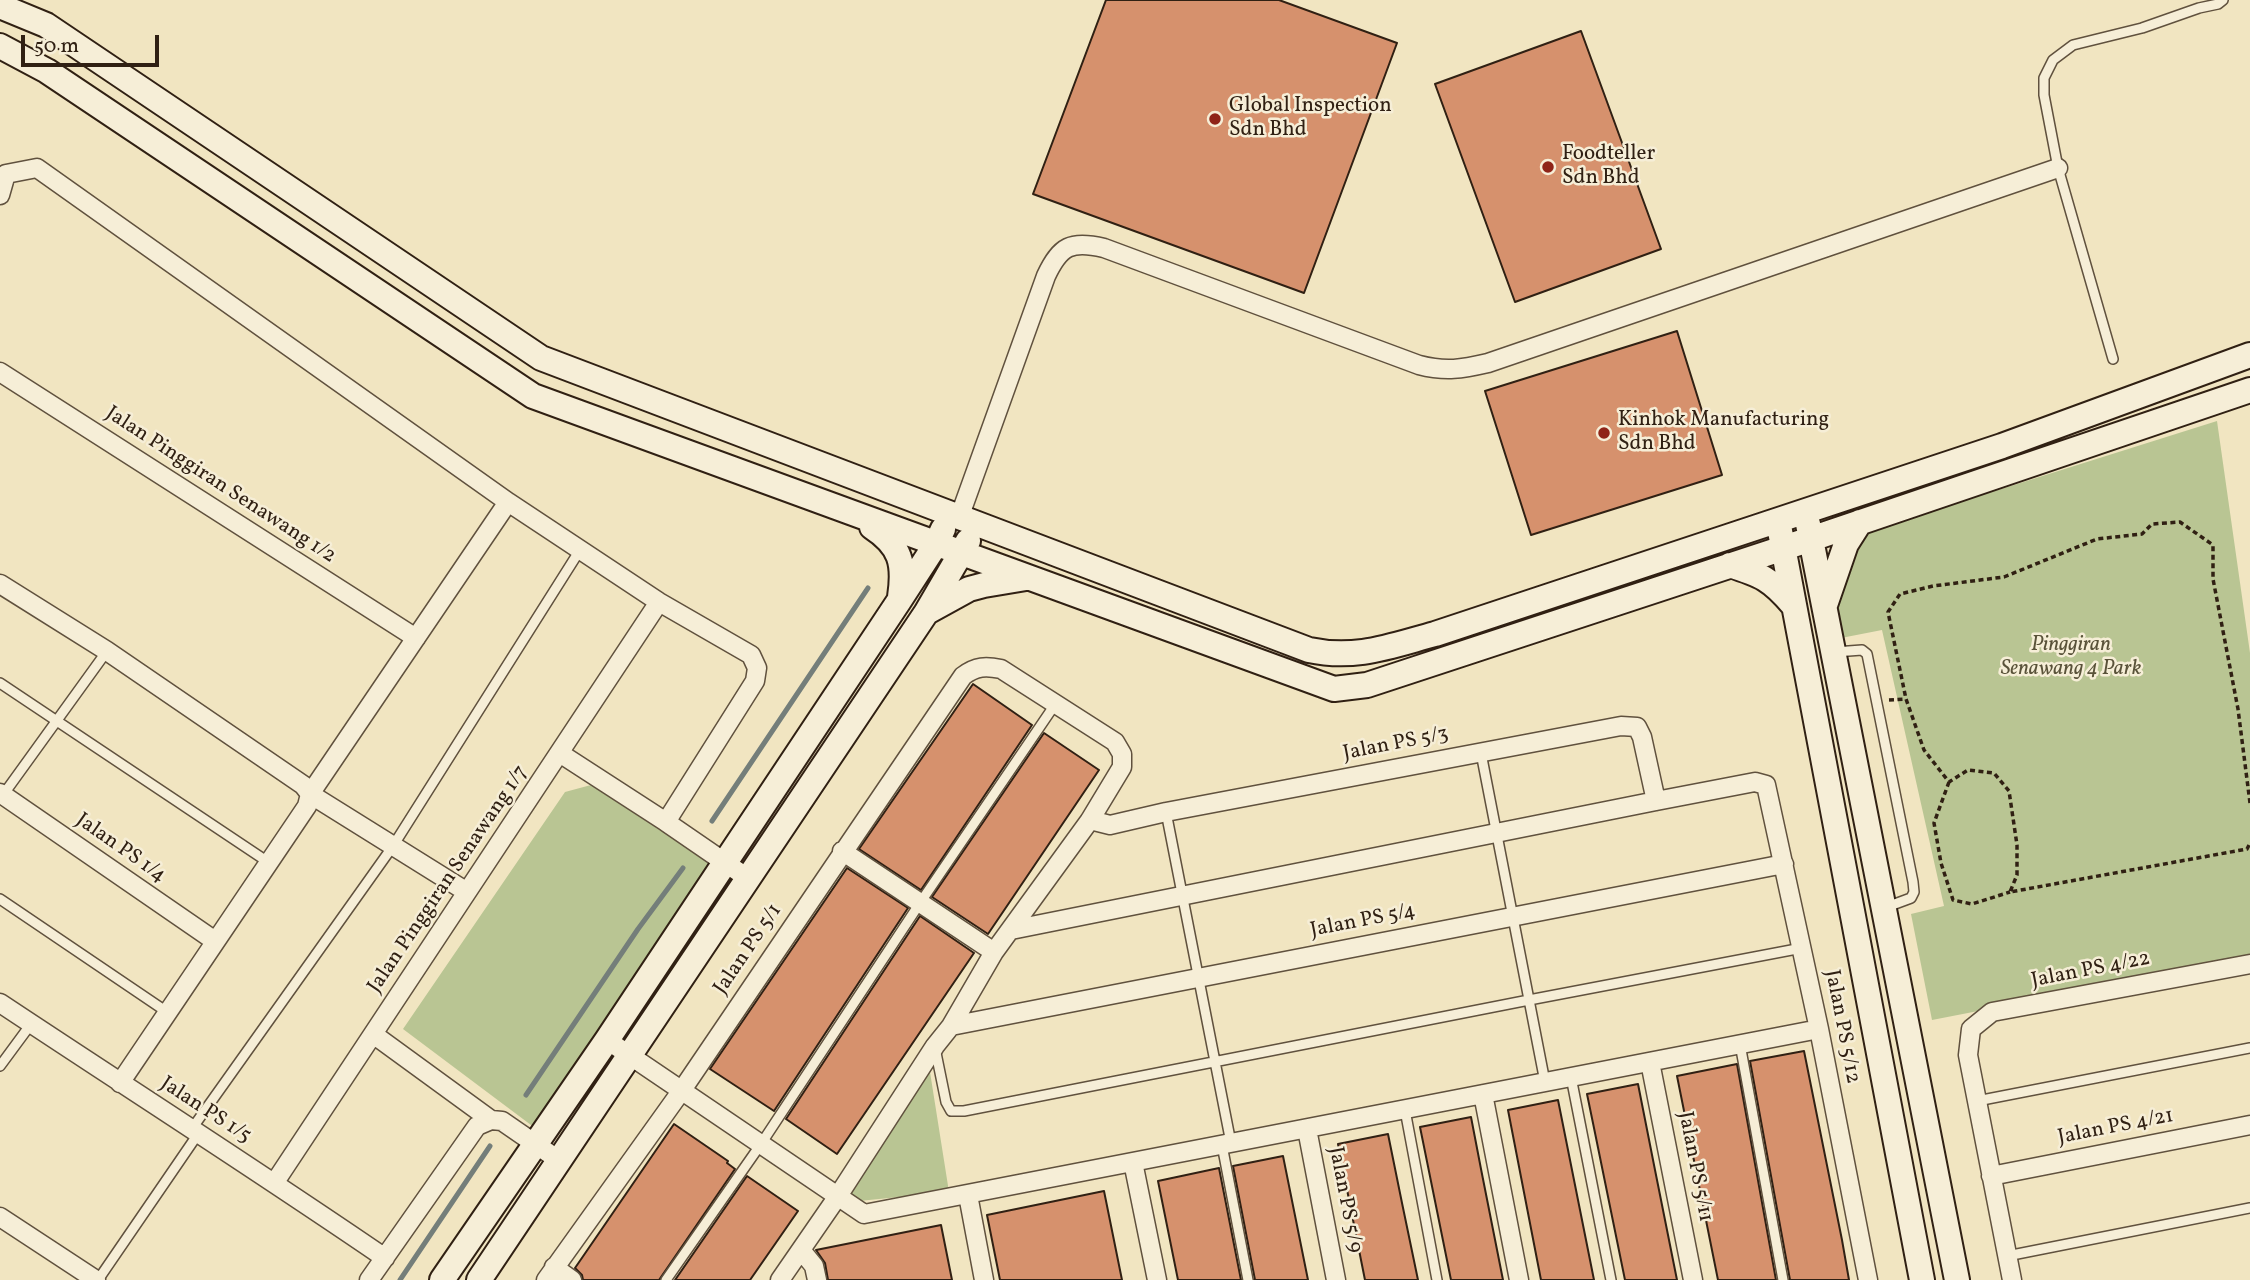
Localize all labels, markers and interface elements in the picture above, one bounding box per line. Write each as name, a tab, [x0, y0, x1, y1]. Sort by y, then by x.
scale bar	[24, 21, 163, 65]
text: 50 m	[34, 32, 79, 61]
place label: Global Inspection Sdn Bhd	[1229, 94, 1392, 144]
marker: Global Inspection Sdn Bhd	[1207, 111, 1223, 127]
place label: Foodteller Sdn Bhd	[1562, 142, 1655, 192]
marker: Foodteller Sdn Bhd	[1540, 159, 1556, 175]
street label: Jalan Pinggiran Senawang 1/2	[100, 402, 340, 570]
place label: Kinhok Manufacturing Sdn Bhd	[1618, 408, 1829, 458]
marker: Kinhok Manufacturing Sdn Bhd	[1596, 425, 1612, 441]
park label: Pinggiran Senawang 4 Park	[2001, 633, 2141, 683]
street label: Jalan PS 5/3	[1341, 722, 1451, 768]
street label: Jalan Pinggiran Senawang 1/7	[363, 761, 535, 999]
street label: Jalan PS 1/4	[70, 809, 170, 889]
street label: Jalan PS 5/4	[1308, 899, 1418, 945]
street label: Jalan PS 5/1	[709, 900, 789, 1000]
street label: Jalan PS 4/22	[2029, 947, 2153, 995]
street label: Jalan PS 5/12	[1818, 968, 1864, 1086]
street label: Jalan PS 1/5	[155, 1072, 255, 1150]
street label: Jalan PS 4/21	[2056, 1104, 2176, 1152]
street label: Jalan PS 5/11	[1671, 1109, 1717, 1225]
street label: Jalan PS 5/9	[1321, 1145, 1367, 1255]

